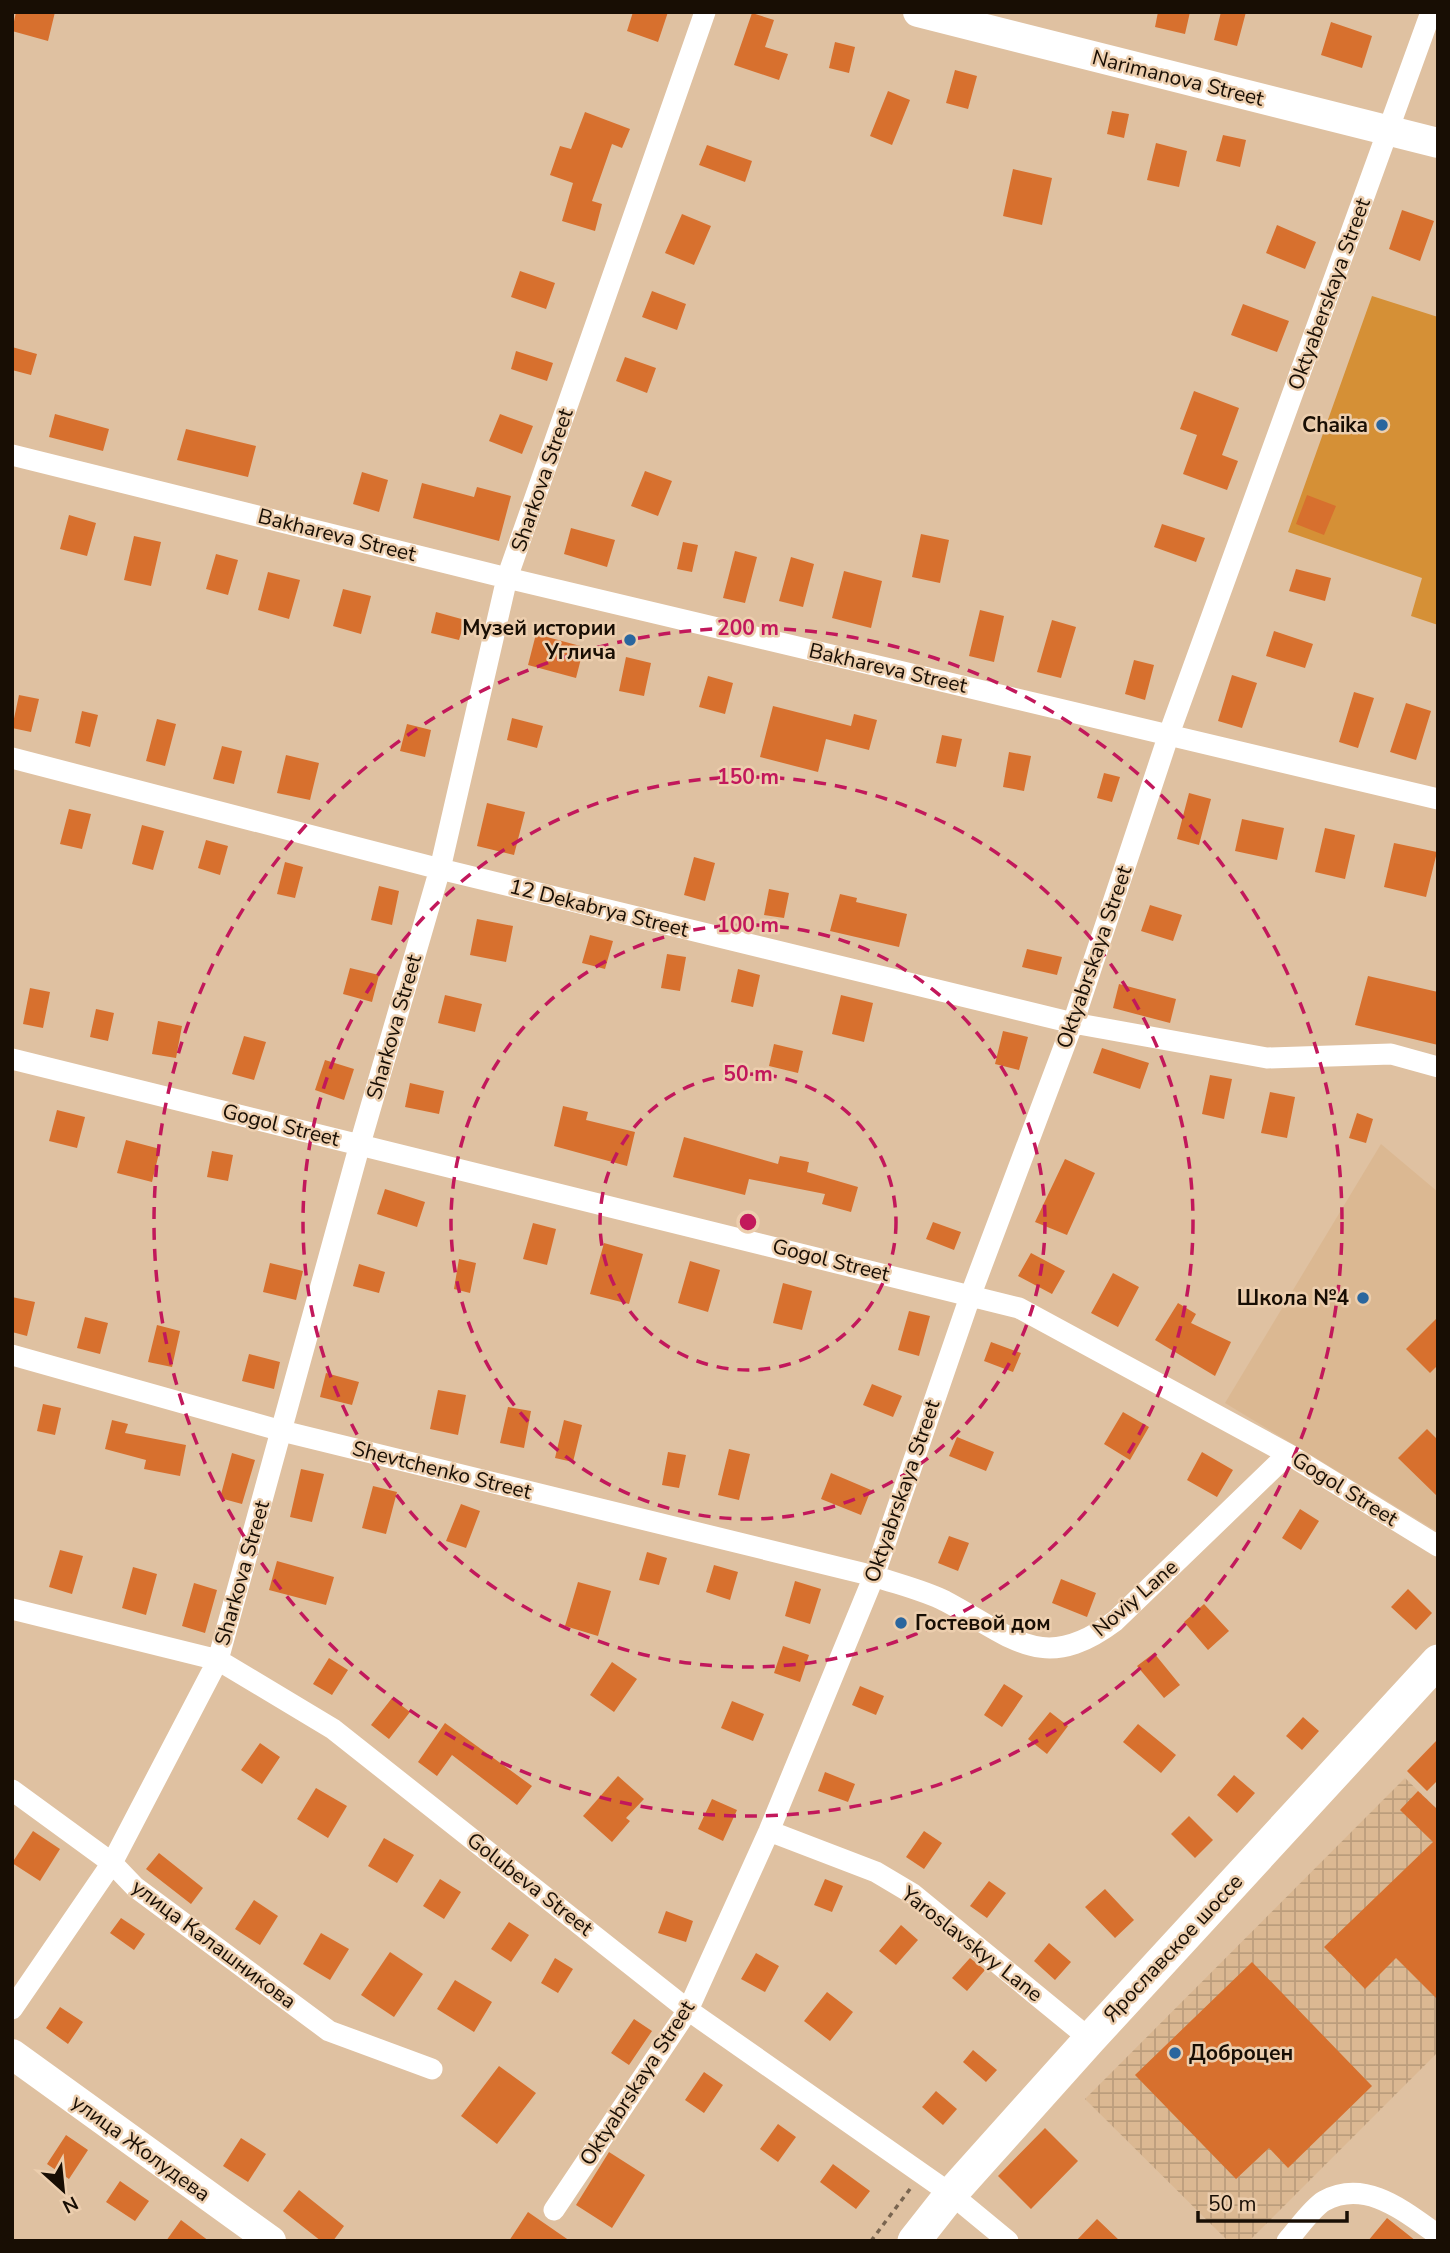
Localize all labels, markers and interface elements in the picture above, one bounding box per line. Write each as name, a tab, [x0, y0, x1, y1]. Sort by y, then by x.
street label: Narimanova Street	[1089, 43, 1267, 113]
street label: Oktyaberskaya Street	[1281, 194, 1377, 394]
street label: Sharkova Street	[504, 404, 580, 555]
place label: Chaika	[1302, 411, 1368, 439]
marker: Chaika	[1374, 417, 1390, 433]
street label: Bakhareva Street	[255, 502, 419, 568]
place label: Музей истории Углича	[462, 614, 616, 666]
text: 200 m	[717, 614, 779, 642]
marker: Музей истории Углича	[622, 632, 638, 648]
street label: Bakhareva Street	[806, 636, 971, 700]
text: 150 m	[717, 763, 779, 791]
street label: Oktyabrskaya Street	[1050, 861, 1139, 1052]
street label: 12 Dekabrya Street	[506, 872, 692, 944]
text: 100 m	[717, 911, 779, 939]
street label: Sharkova Street	[360, 951, 428, 1103]
text: 50 m	[723, 1060, 773, 1088]
street label: Gogol Street	[219, 1097, 343, 1153]
centre of rings	[736, 1210, 760, 1234]
street label: Gogol Street	[769, 1232, 893, 1288]
place label: Школа №4	[1237, 1284, 1349, 1312]
marker: Школа №4	[1355, 1290, 1371, 1306]
street label: Oktyabrskaya Street	[858, 1395, 947, 1586]
street label: Shevtchenko Street	[350, 1434, 535, 1506]
street label: Gogol Street	[1287, 1445, 1404, 1533]
street label: Sharkova Street	[208, 1497, 276, 1649]
street label: Noviy Lane	[1086, 1553, 1184, 1643]
place label: Гостевой дом	[915, 1609, 1051, 1637]
marker: Гостевой дом	[893, 1615, 909, 1631]
street label: Golubeva Street	[461, 1826, 599, 1942]
street label: Ярославское шоссе	[1097, 1868, 1249, 2028]
street label: улица Калашникова	[126, 1873, 302, 2015]
street label: Yaroslavskyy Lane	[895, 1879, 1049, 2008]
street label: Oktyabrskaya Street	[573, 1995, 701, 2171]
place label: Доброцен	[1189, 2039, 1293, 2067]
marker: Доброцен	[1167, 2045, 1183, 2061]
street label: улица Жолудева	[66, 2088, 216, 2208]
north arrow	[28, 2155, 98, 2225]
scale bar	[1198, 2180, 1347, 2224]
text: N	[58, 2189, 83, 2219]
text: 50 m	[1208, 2190, 1257, 2218]

